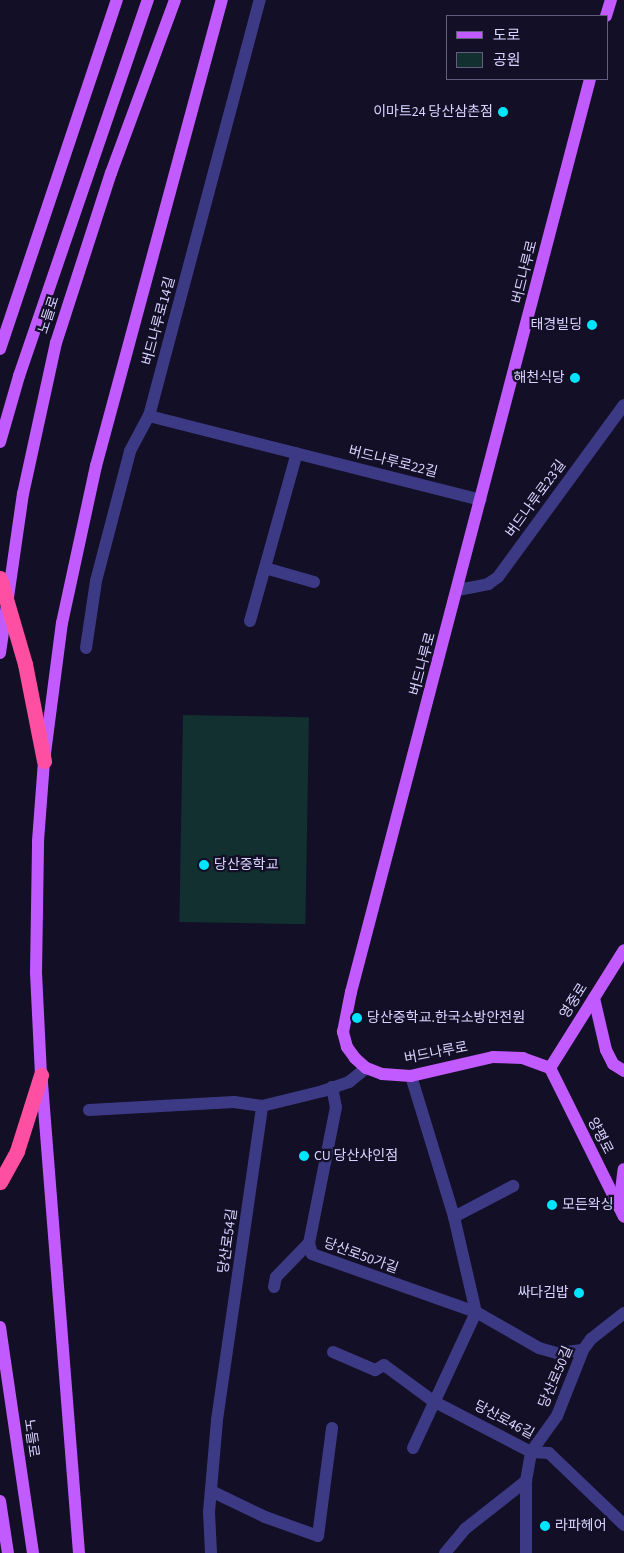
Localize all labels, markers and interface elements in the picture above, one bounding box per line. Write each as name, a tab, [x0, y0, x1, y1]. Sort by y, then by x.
legend	[446, 15, 609, 80]
text: 도로	[493, 25, 521, 46]
text: 공원	[493, 50, 521, 71]
place label: 이마트24 당산삼촌점	[373, 104, 493, 120]
marker: 이마트24 당산삼촌점	[497, 106, 509, 118]
street label: 버드나루로	[509, 239, 541, 305]
street label: 버드나루로14길	[139, 275, 179, 367]
street label: 노들로	[35, 294, 63, 336]
place label: 태경빌딩	[530, 317, 582, 333]
marker: 태경빌딩	[586, 319, 598, 331]
place label: 해천식당	[513, 370, 565, 386]
marker: 해천식당	[569, 372, 581, 384]
street label: 버드나루로22길	[347, 443, 439, 481]
street label: 버드나루로23길	[502, 457, 570, 541]
street label: 버드나루로	[407, 631, 439, 697]
place label: 당산중학교	[214, 857, 278, 873]
marker: 당산중학교	[198, 859, 210, 871]
street label: 영중로	[557, 980, 591, 1022]
place label: 당산중학교.한국소방안전원	[367, 1010, 525, 1026]
marker: 당산중학교.한국소방안전원	[351, 1012, 363, 1024]
street label: 버드나루로	[403, 1039, 469, 1067]
street label: 양평로	[584, 1115, 616, 1157]
place label: CU 당산샤인점	[314, 1148, 398, 1164]
marker: CU 당산샤인점	[298, 1150, 310, 1162]
place label: 모든왁싱	[562, 1197, 614, 1213]
marker: 모든왁싱	[546, 1199, 558, 1211]
street label: 당산로54길	[215, 1207, 241, 1275]
street label: 당산로50가길	[321, 1235, 401, 1277]
place label: 싸다김밥	[517, 1285, 569, 1301]
marker: 싸다김밥	[573, 1287, 585, 1299]
street label: 당산로50길	[535, 1344, 577, 1410]
street label: 당산로46길	[471, 1397, 537, 1443]
street label: 노들로	[20, 1418, 42, 1458]
place label: 라파헤어	[555, 1518, 607, 1534]
marker: 라파헤어	[539, 1520, 551, 1532]

